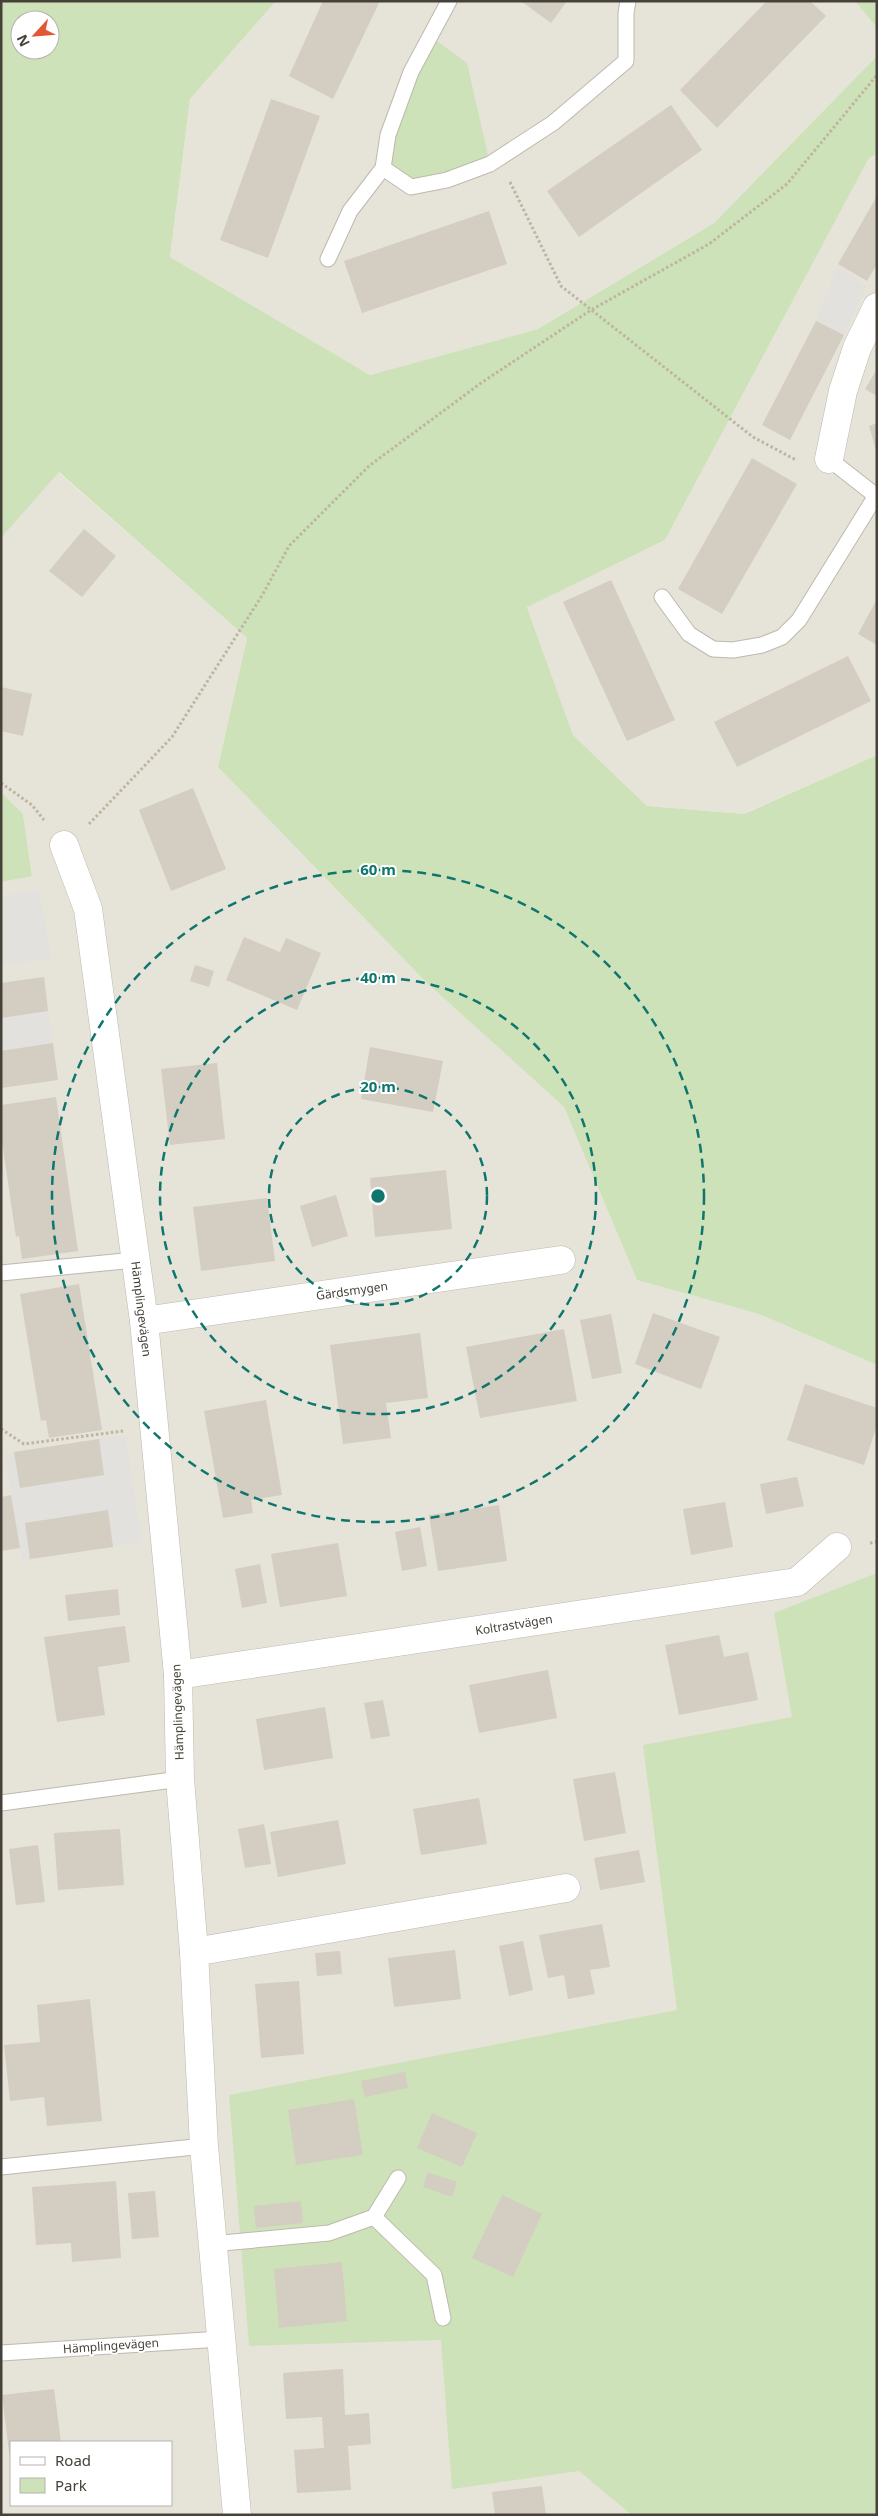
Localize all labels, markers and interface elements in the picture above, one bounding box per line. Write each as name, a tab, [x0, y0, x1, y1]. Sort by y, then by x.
north arrow	[10, 10, 60, 60]
text: N	[12, 32, 34, 50]
text: 60 m	[360, 859, 396, 879]
text: 40 m	[360, 967, 396, 987]
text: 20 m	[360, 1076, 396, 1096]
centre of rings	[369, 1187, 387, 1205]
street label: Hämplingevägen	[127, 1260, 156, 1358]
street label: Gärdsmygen	[315, 1277, 389, 1304]
street label: Koltrastvägen	[474, 1610, 554, 1639]
street label: Hämplingevägen	[167, 1664, 188, 1760]
street label: Hämplingevägen	[62, 2334, 160, 2357]
legend	[10, 2441, 172, 2506]
text: Road	[55, 2450, 91, 2470]
text: Park	[55, 2475, 87, 2495]

